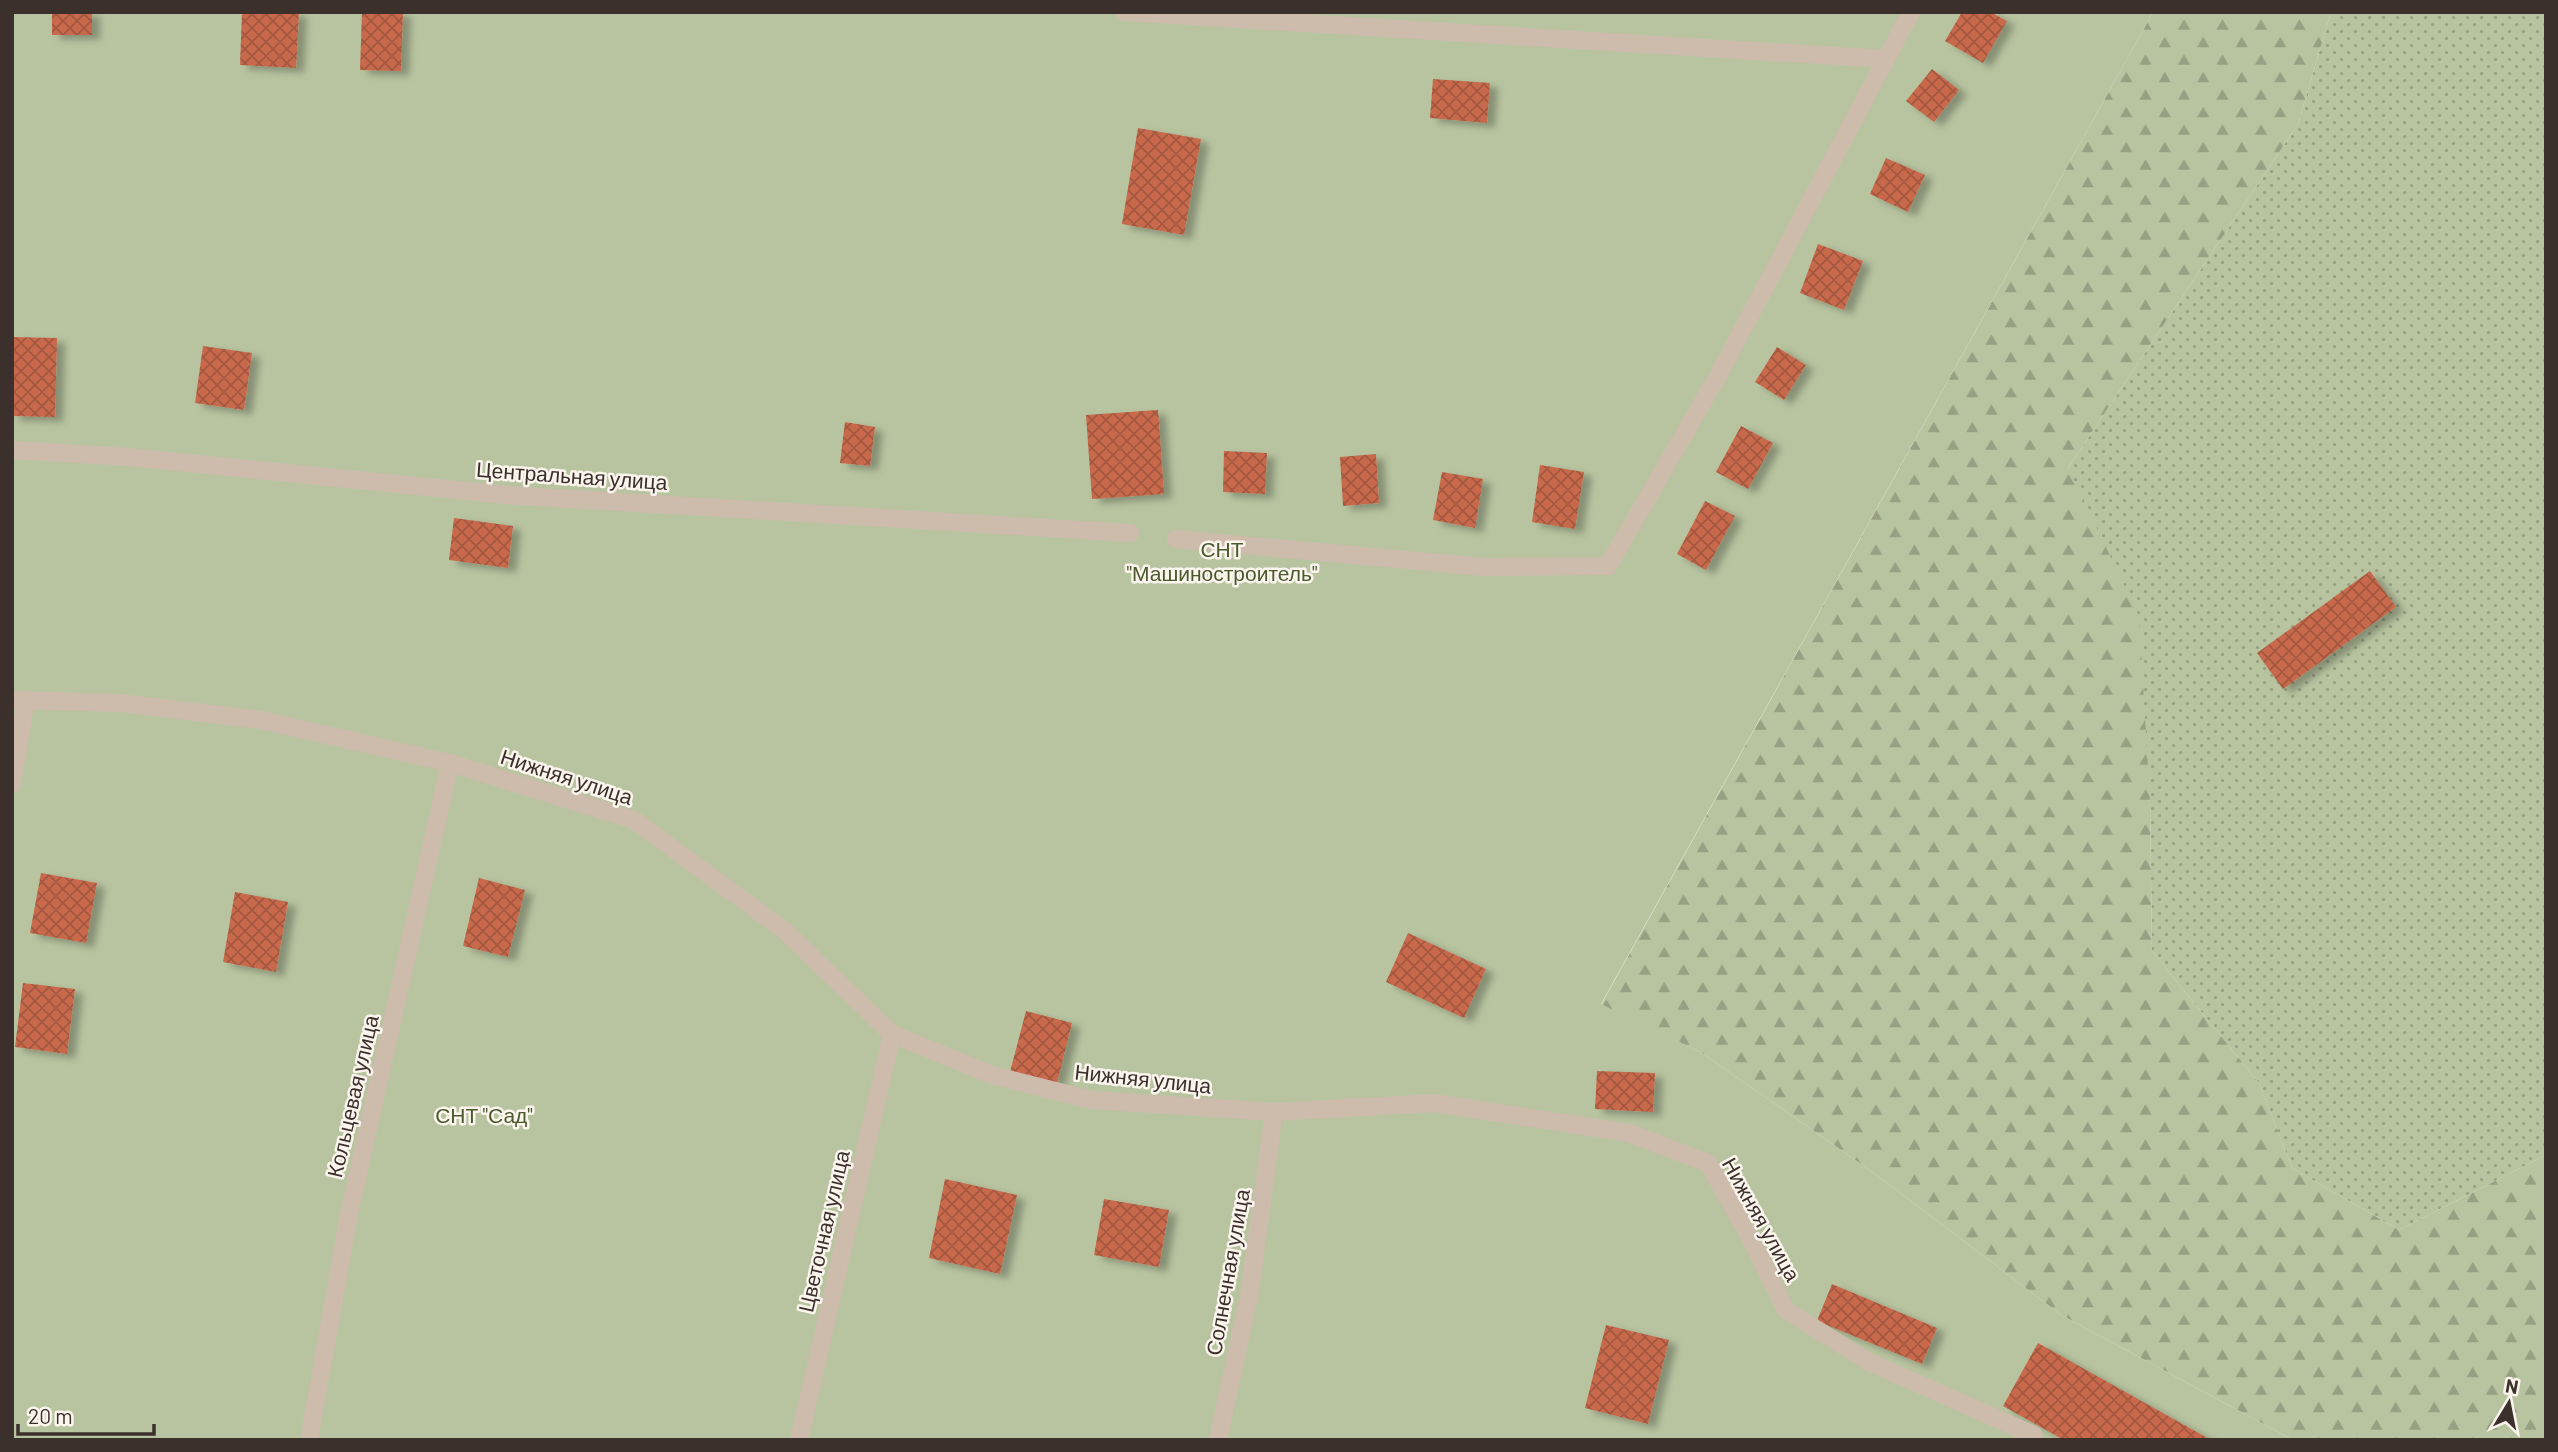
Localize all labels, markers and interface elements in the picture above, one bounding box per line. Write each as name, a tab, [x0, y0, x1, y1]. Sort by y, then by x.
street label: Центральная улица	[476, 456, 669, 494]
park label: СНТ "Машиностроитель"	[1126, 536, 1318, 585]
street label: Нижняя улица	[498, 743, 636, 809]
street label: Кольцевая улица	[321, 1012, 383, 1180]
street label: Нижняя улица	[1073, 1058, 1213, 1098]
park label: СНТ "Сад"	[435, 1102, 533, 1127]
street label: Цветочная улица	[792, 1147, 854, 1314]
street label: Нижняя улица	[1718, 1153, 1806, 1285]
street label: Солнечная улица	[1200, 1186, 1254, 1357]
north arrow	[2474, 1368, 2544, 1438]
text: N	[2504, 1373, 2520, 1398]
scale bar	[18, 1392, 154, 1436]
text: 20 m	[28, 1403, 73, 1428]

